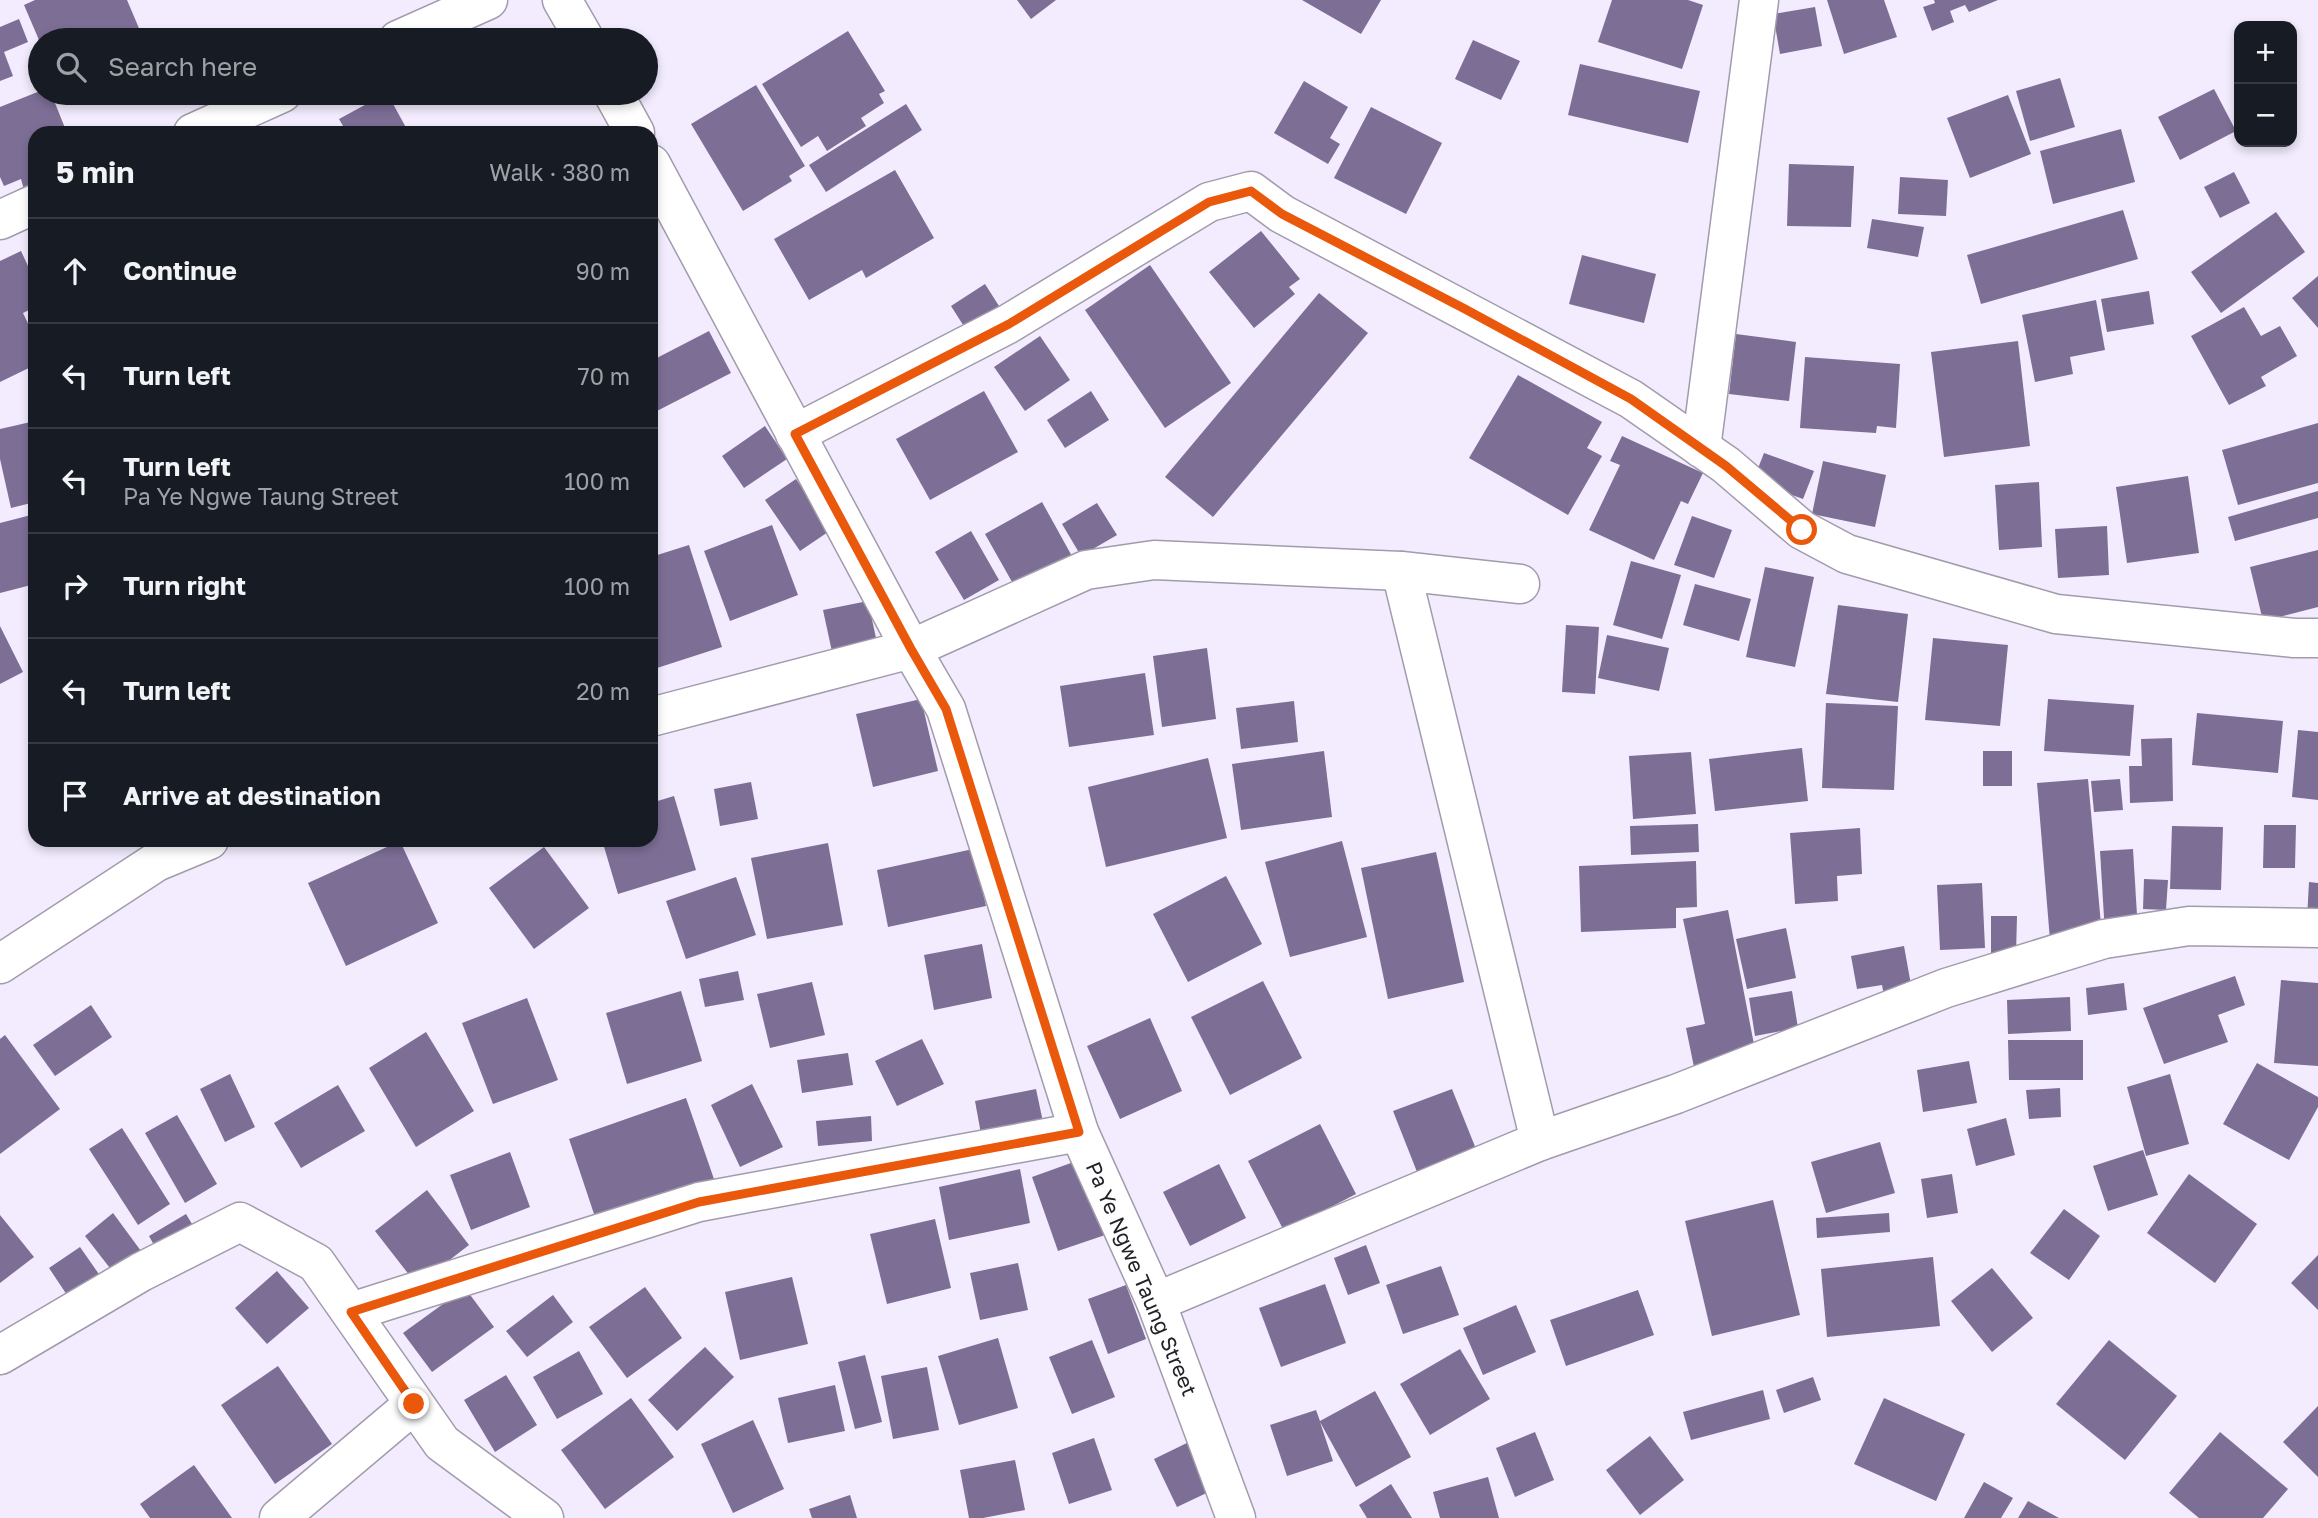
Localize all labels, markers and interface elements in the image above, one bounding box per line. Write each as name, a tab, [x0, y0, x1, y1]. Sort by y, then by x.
map controls	[2234, 21, 2297, 147]
button: +	[2234, 21, 2297, 84]
search box	[28, 28, 658, 105]
icon: search	[52, 48, 90, 86]
text: Search here	[108, 51, 257, 82]
button: −	[2234, 84, 2297, 147]
text: 5 min	[56, 154, 134, 190]
text: Walk · 380 m	[489, 158, 630, 186]
icon: ahead	[56, 252, 94, 290]
text: Continue	[123, 255, 237, 286]
text: 90 m	[576, 257, 630, 285]
icon: left	[56, 357, 94, 395]
text: Turn left	[123, 360, 231, 391]
text: 70 m	[577, 362, 630, 390]
text: Turn left	[123, 451, 231, 482]
icon: left	[56, 462, 94, 500]
text: 100 m	[564, 467, 630, 495]
text: Pa Ye Ngwe Taung Street	[123, 482, 399, 510]
route start	[1786, 514, 1817, 545]
icon: right	[56, 567, 94, 605]
text: Turn right	[123, 570, 246, 601]
text: 100 m	[564, 572, 630, 600]
icon: left	[56, 672, 94, 710]
text: Turn left	[123, 675, 231, 706]
text: 20 m	[576, 677, 630, 705]
icon: arrive	[56, 777, 94, 815]
text: Arrive at destination	[123, 780, 381, 811]
street label: Pa Ye Ngwe Taung Street	[1081, 1158, 1203, 1400]
route end	[398, 1388, 429, 1419]

